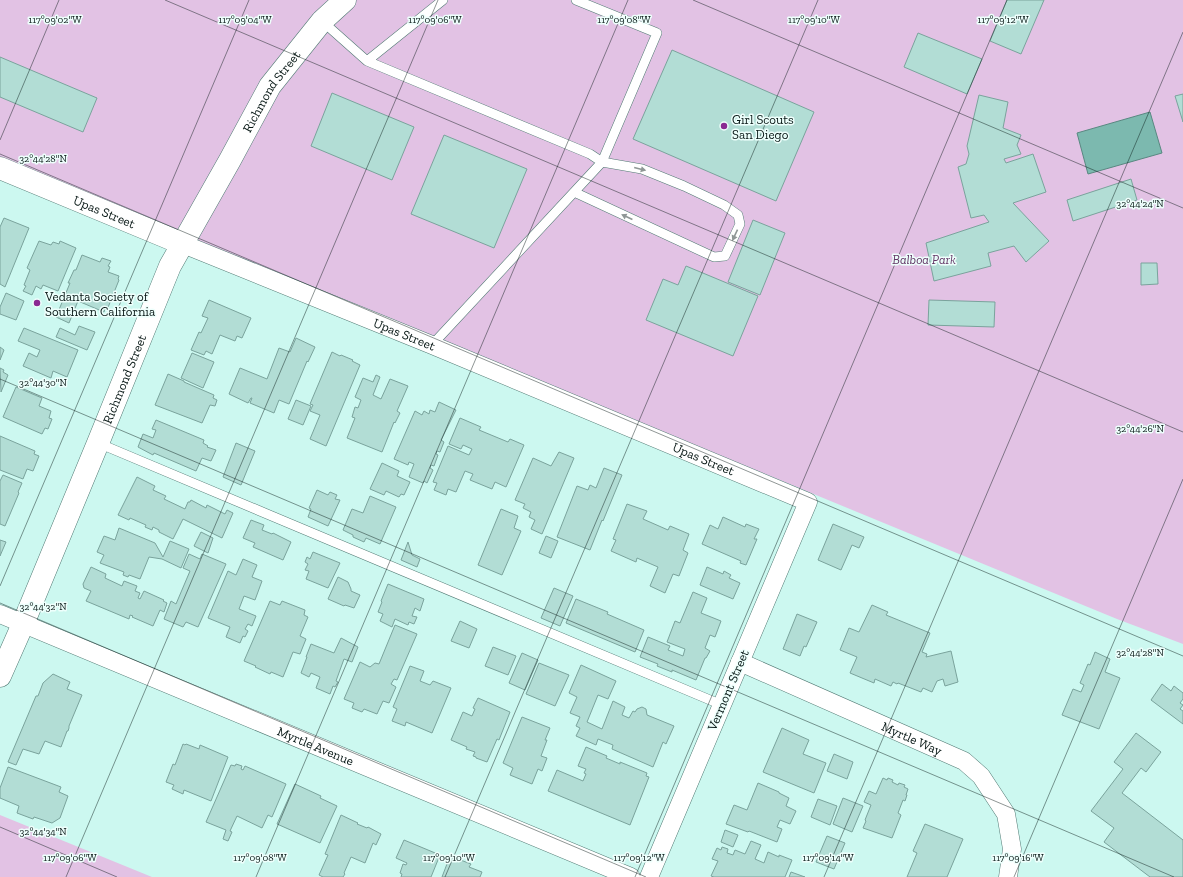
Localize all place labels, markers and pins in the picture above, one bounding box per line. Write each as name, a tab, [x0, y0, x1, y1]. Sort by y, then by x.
place label: Girl Scouts San Diego	[732, 112, 794, 142]
marker: Girl Scouts San Diego	[719, 121, 729, 131]
place label: Vedanta Society of Southern California	[44, 289, 156, 319]
marker: Vedanta Society of Southern California	[32, 298, 42, 308]

